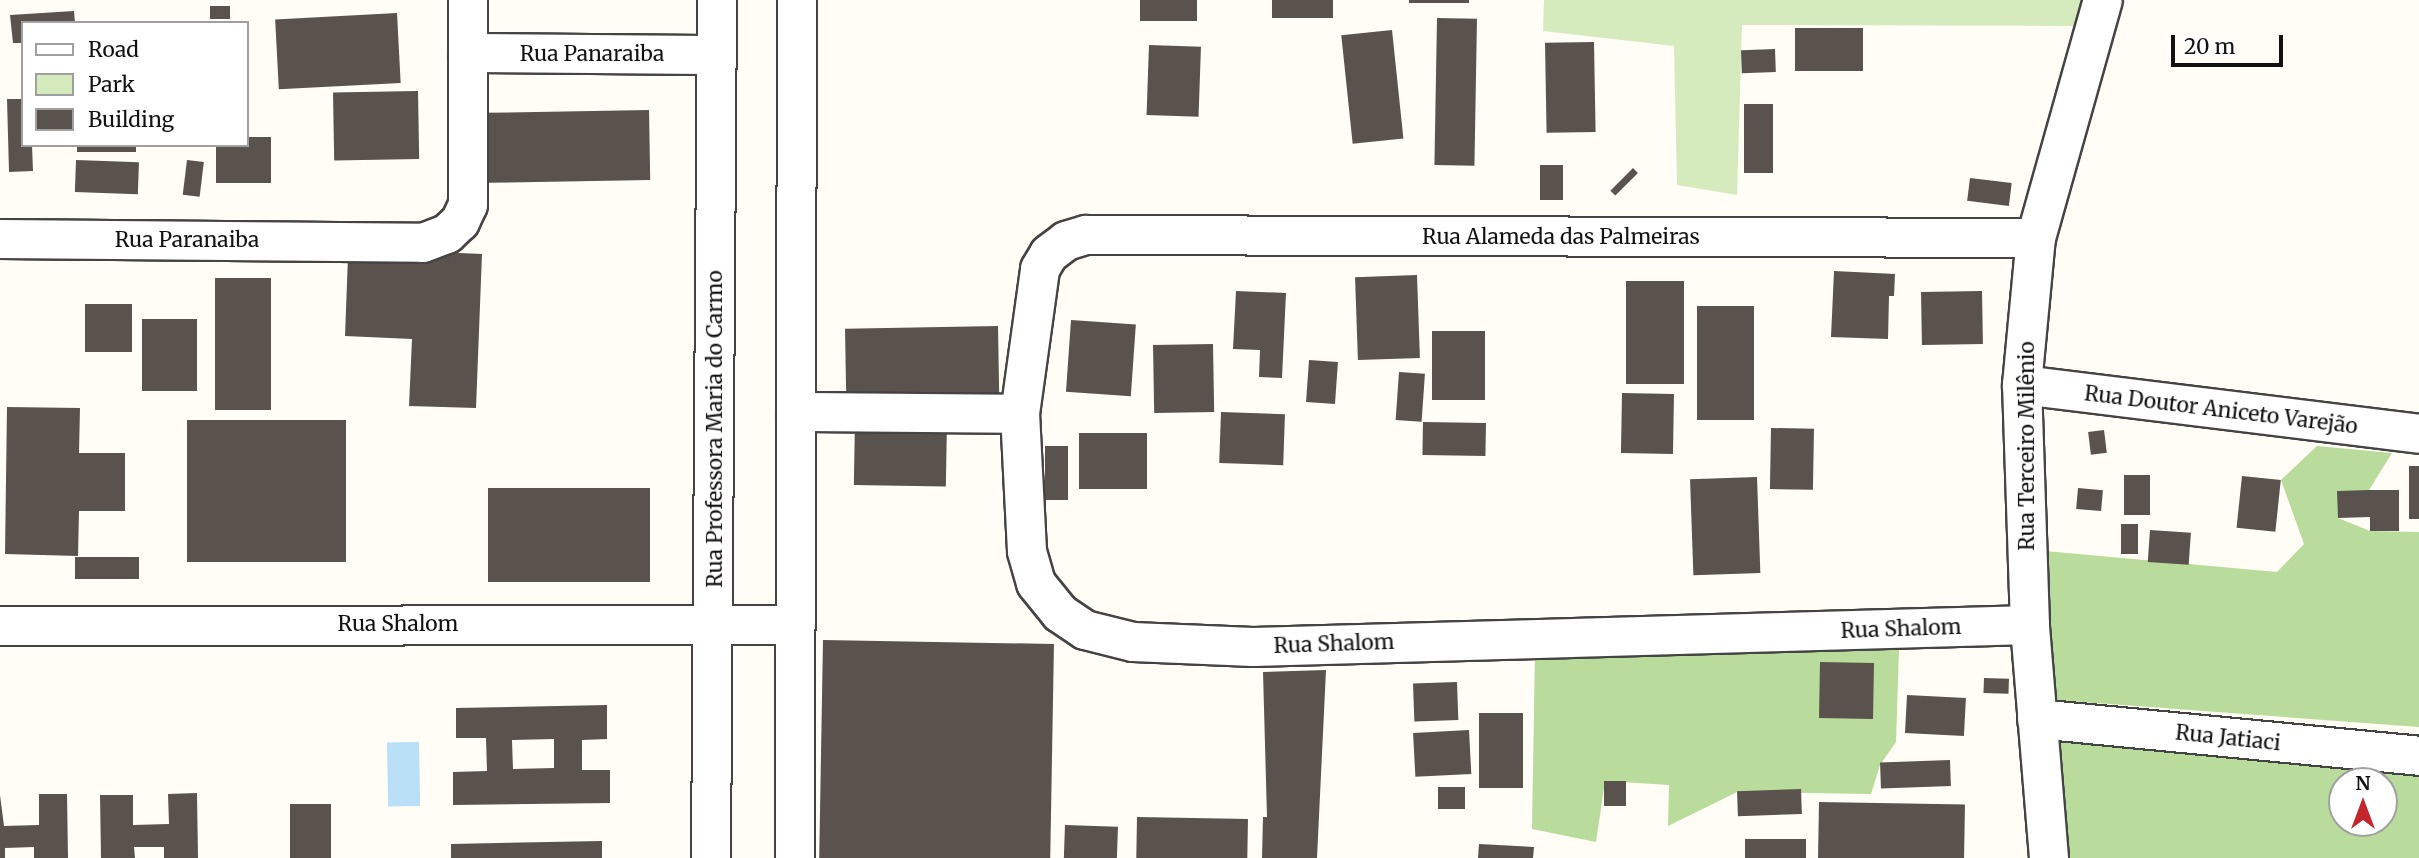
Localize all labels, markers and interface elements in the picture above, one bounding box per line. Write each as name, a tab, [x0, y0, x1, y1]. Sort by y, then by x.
legend	[21, 21, 248, 147]
scale bar	[2174, 21, 2286, 65]
text: 20 m	[2184, 33, 2235, 60]
text: Road	[88, 36, 139, 63]
street label: Rua Panaraiba	[520, 41, 664, 67]
text: Park	[88, 71, 135, 98]
text: Building	[88, 106, 174, 133]
street label: Rua Alameda das Palmeiras	[1422, 224, 1700, 250]
street label: Rua Paranaiba	[115, 227, 259, 253]
street label: Rua Professora Maria do Carmo	[702, 270, 728, 588]
street label: Rua Terceiro Milênio	[2014, 341, 2040, 551]
street label: Rua Doutor Aniceto Varejão	[2083, 381, 2359, 439]
street label: Rua Shalom	[338, 611, 458, 637]
street label: Rua Shalom	[1840, 614, 1962, 644]
street label: Rua Shalom	[1273, 629, 1395, 659]
street label: Rua Jatiaci	[2174, 720, 2282, 756]
north arrow	[2328, 767, 2398, 837]
text: N	[2355, 771, 2371, 795]

